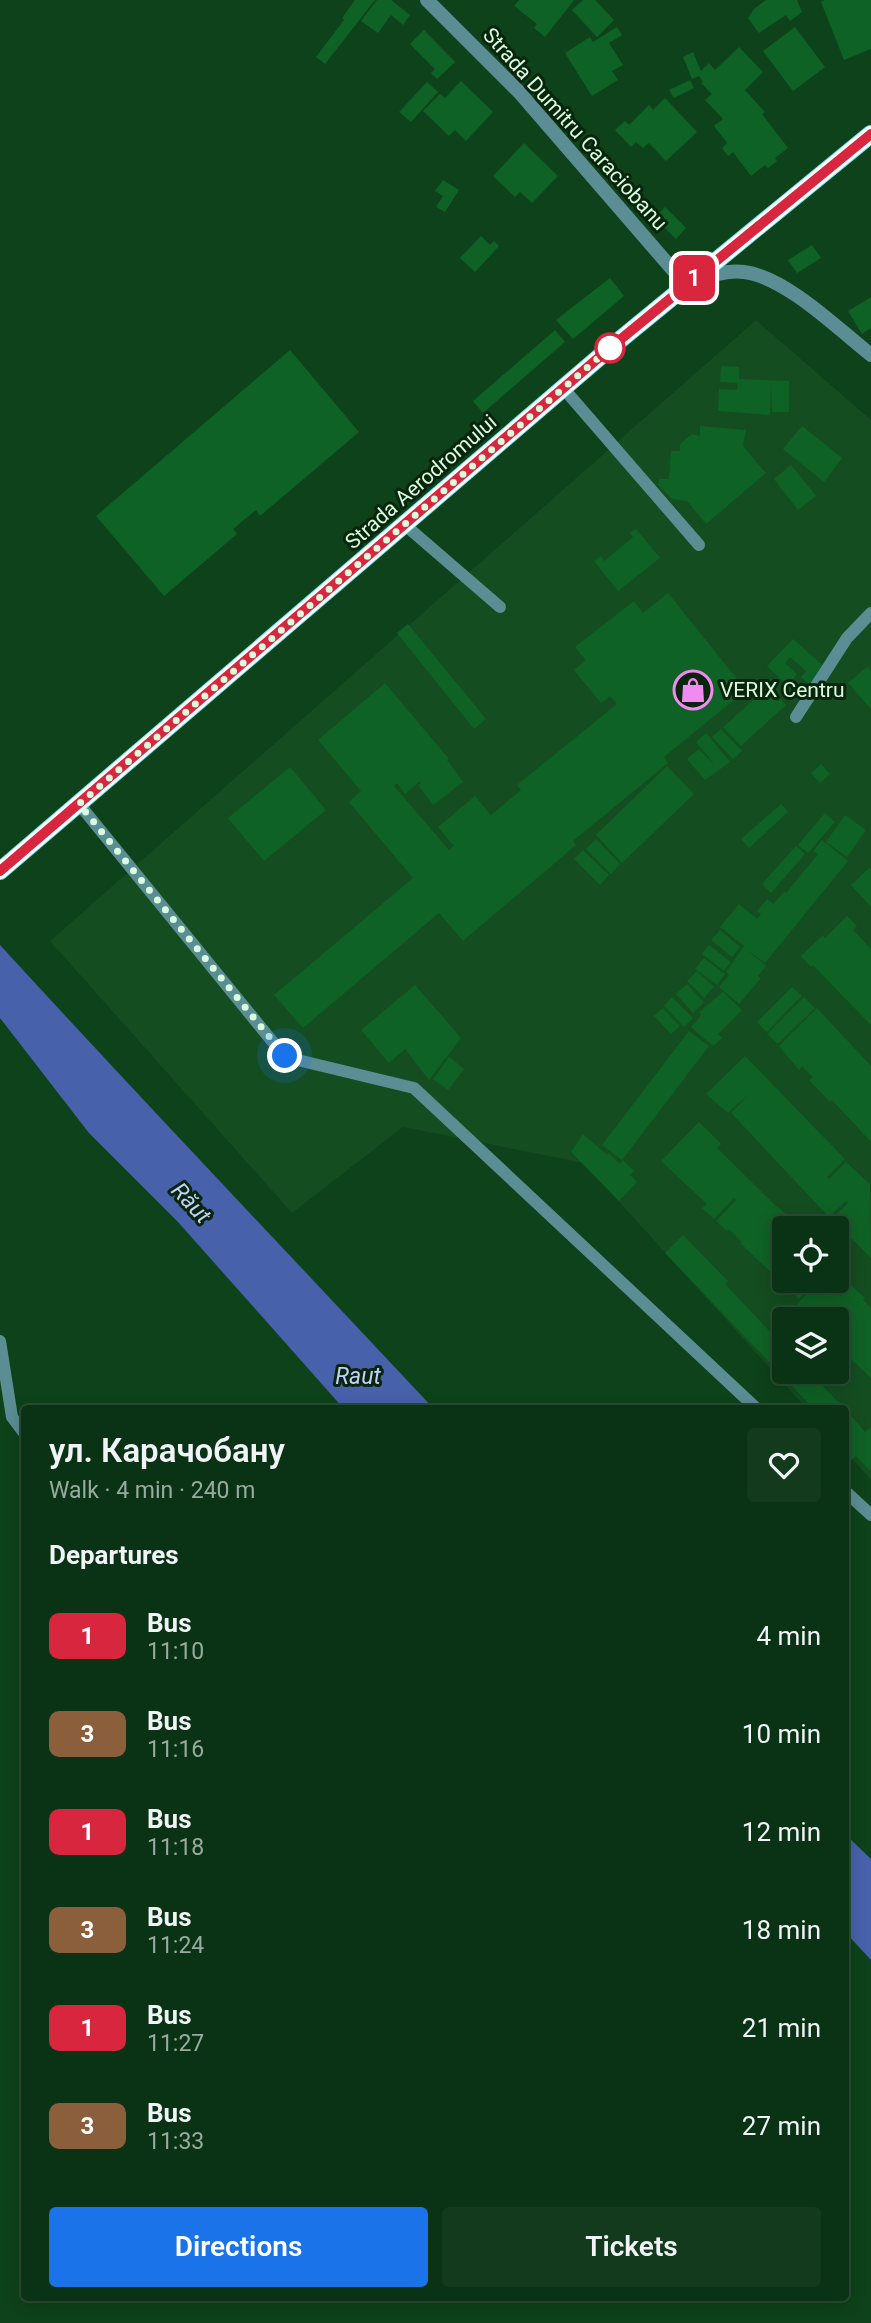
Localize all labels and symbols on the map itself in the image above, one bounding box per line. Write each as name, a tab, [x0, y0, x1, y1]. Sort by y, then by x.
street label: Strada Dumitru Caraciobanu	[478, 23, 672, 235]
line badge: 1	[671, 255, 717, 301]
unlabelled marker	[595, 333, 625, 363]
street label: Strada Aerodromului	[341, 410, 501, 554]
shop icon: VERIX Centru	[672, 669, 714, 711]
place label: VERIX Centru	[720, 678, 844, 702]
your location	[267, 1038, 302, 1073]
water label: Răut	[166, 1177, 217, 1229]
water label: Raut	[335, 1363, 381, 1390]

